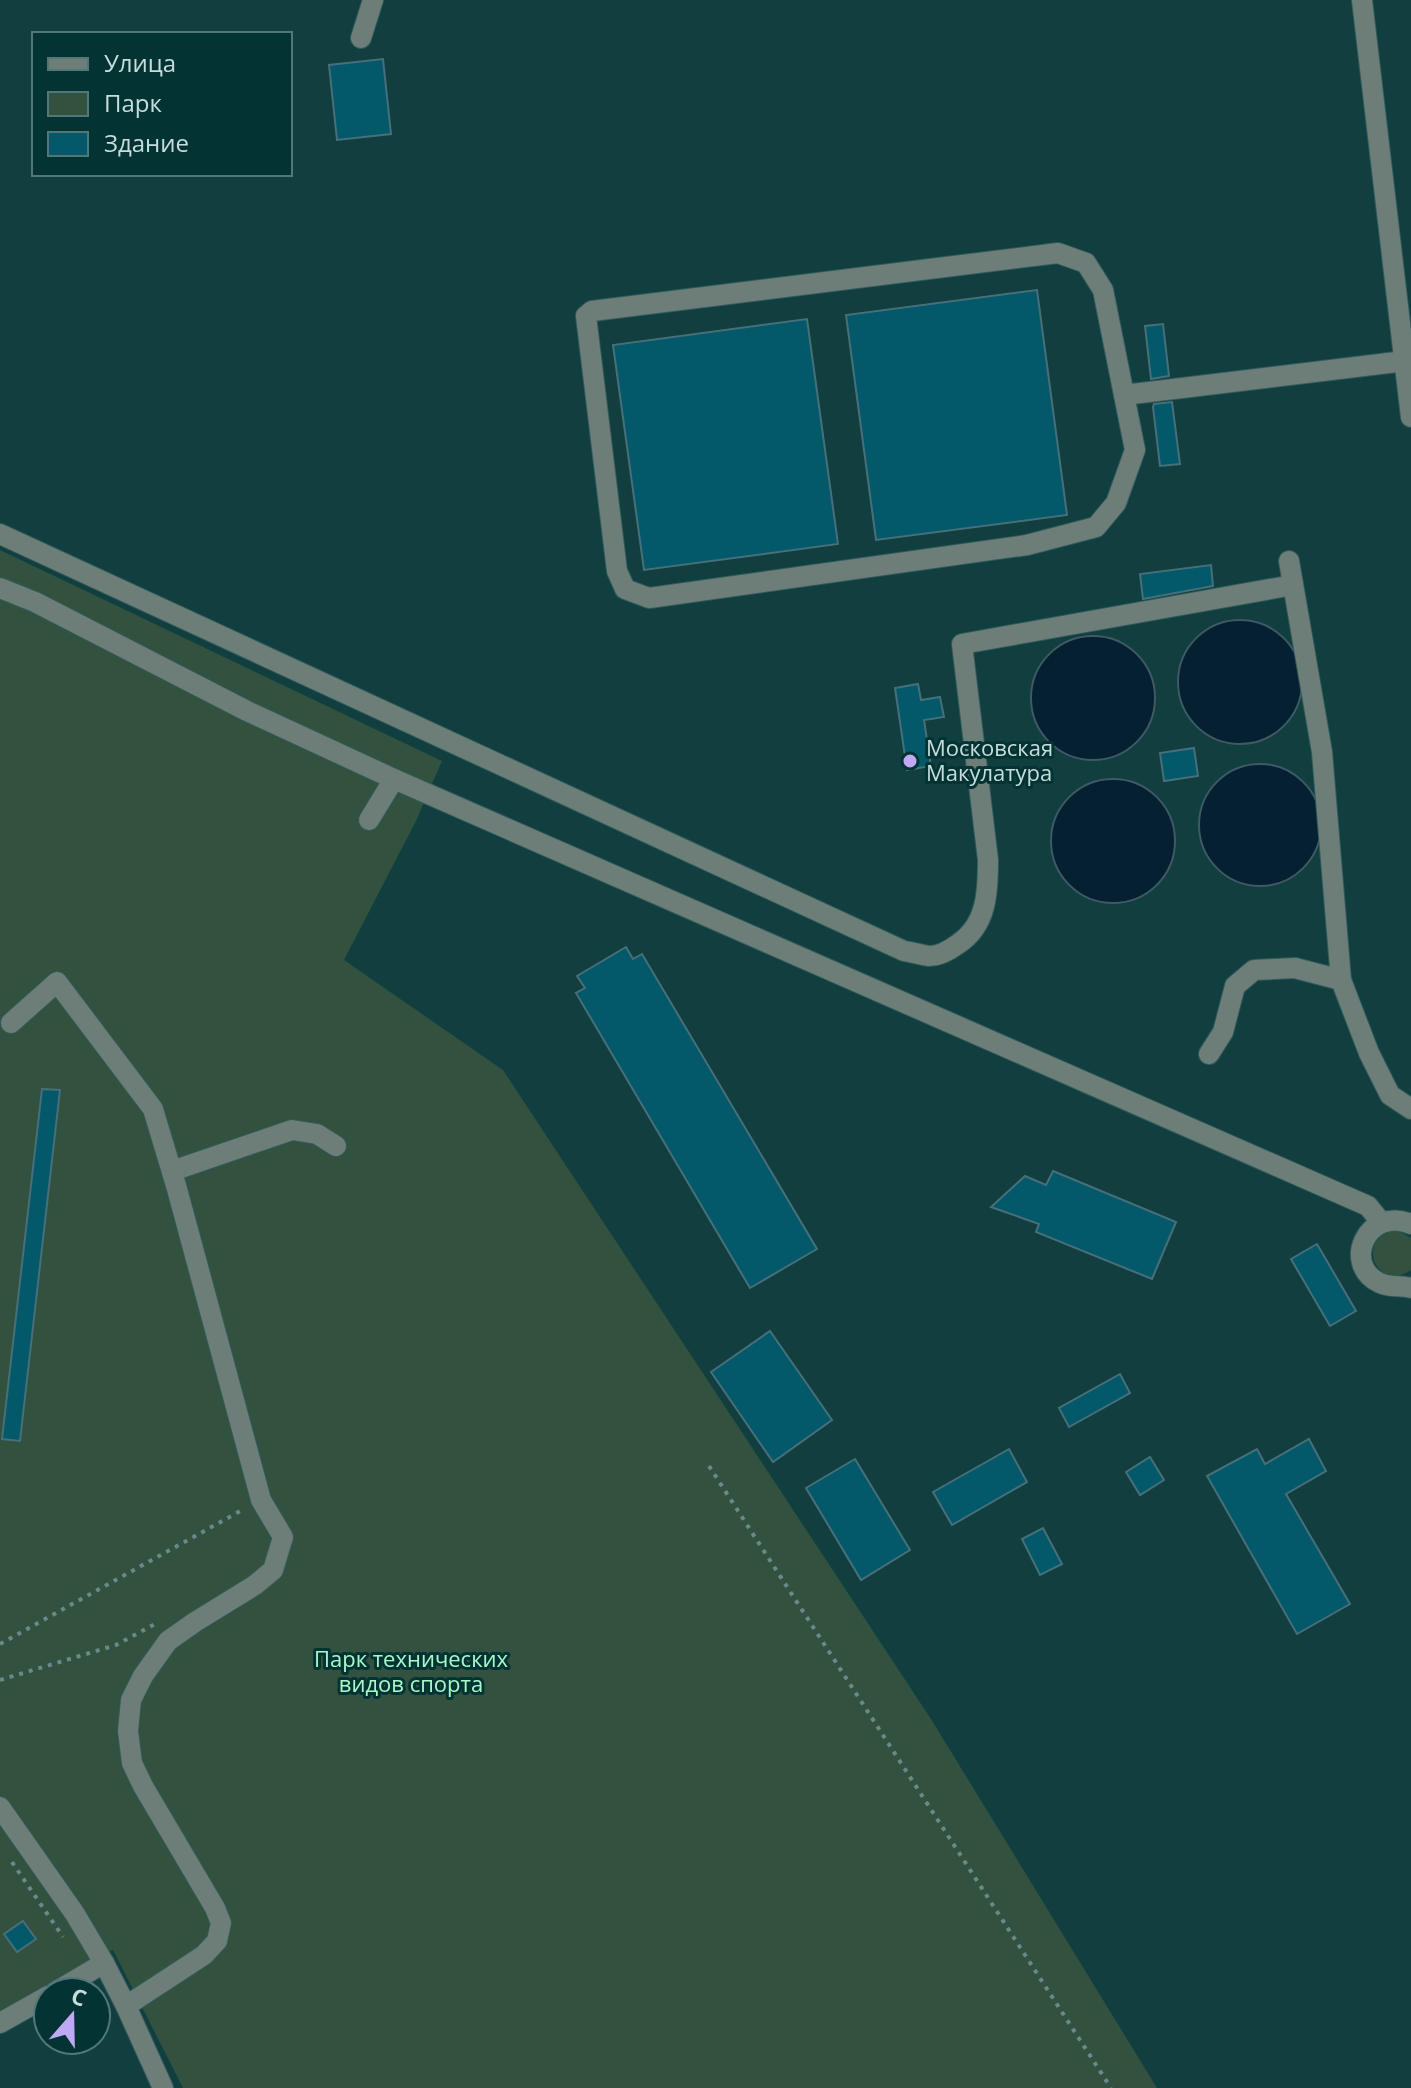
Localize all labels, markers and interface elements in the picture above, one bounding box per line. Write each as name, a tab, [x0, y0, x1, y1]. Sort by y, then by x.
legend	[32, 32, 292, 176]
text: Улица	[104, 46, 176, 79]
text: Парк	[104, 86, 162, 119]
text: Здание	[104, 126, 189, 159]
place label: Московская Макулатура	[926, 732, 1053, 787]
marker: Московская Макулатура	[901, 752, 919, 770]
park label: Парк технических видов спорта	[314, 1643, 508, 1698]
north arrow	[32, 1976, 112, 2056]
text: С	[67, 1980, 91, 2013]

